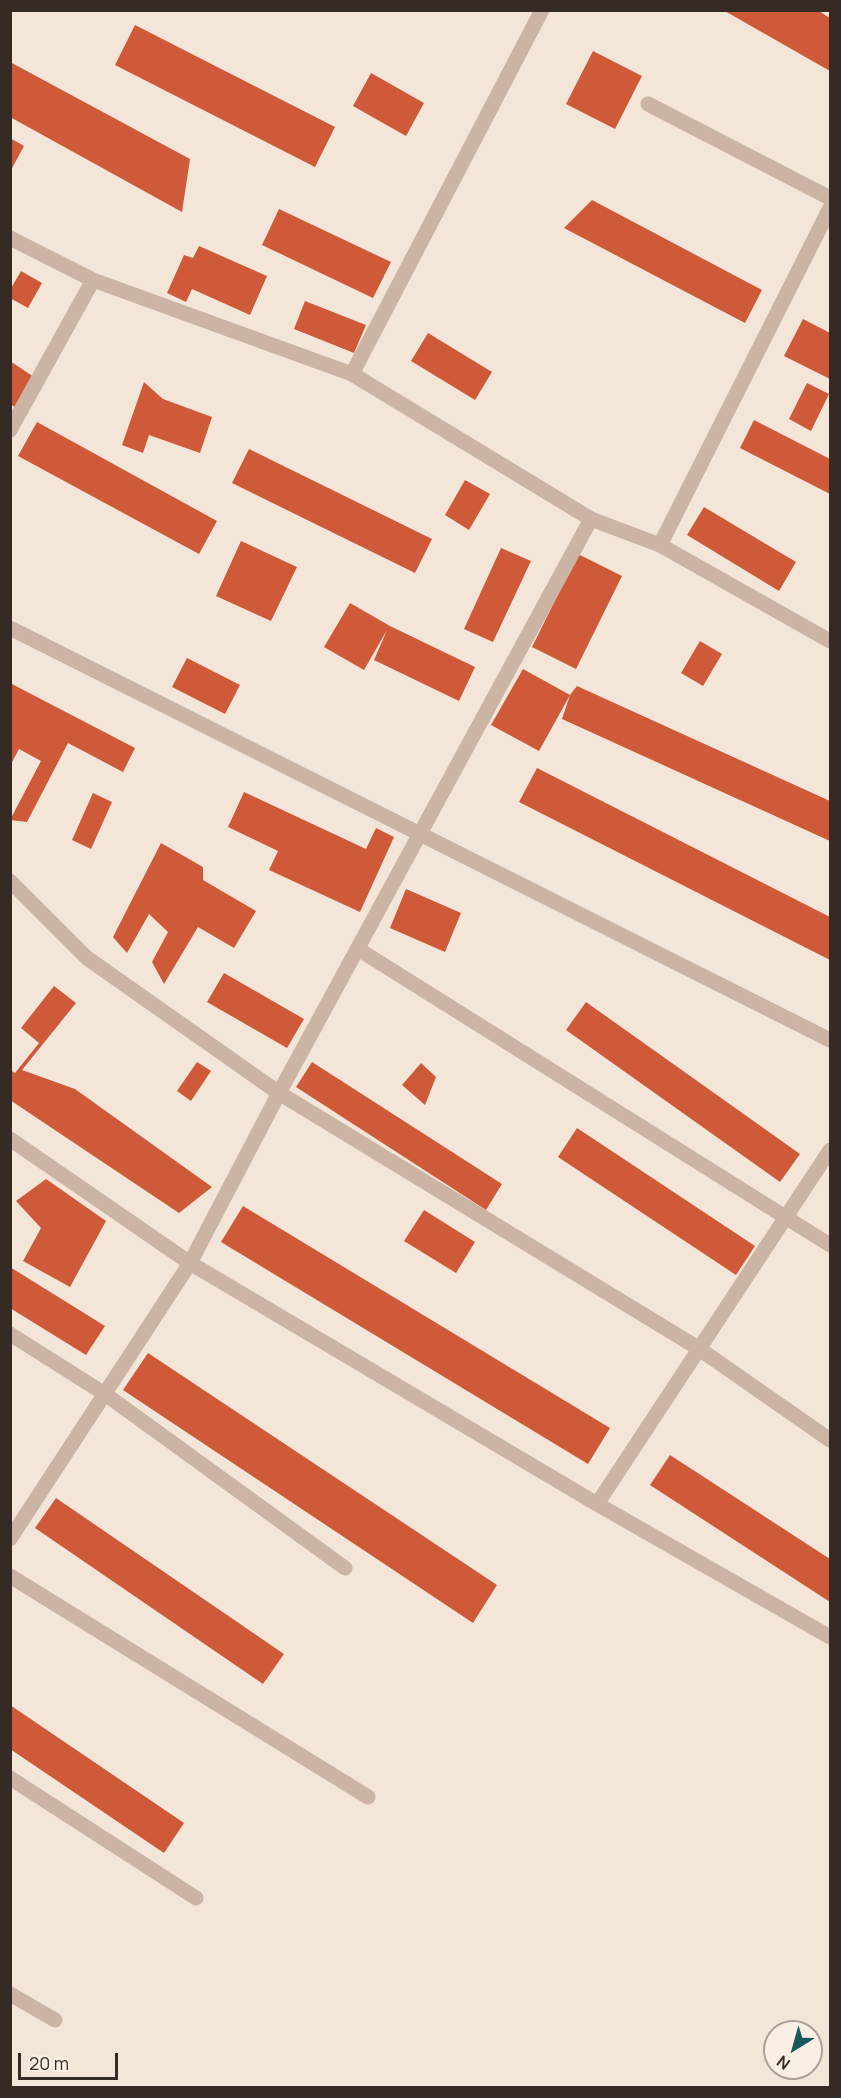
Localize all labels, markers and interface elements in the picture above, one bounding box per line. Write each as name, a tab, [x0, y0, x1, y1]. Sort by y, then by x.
north arrow	[763, 2020, 823, 2080]
scale bar	[21, 2041, 122, 2079]
text: 20 m	[29, 2051, 69, 2075]
text: N	[772, 2051, 795, 2075]

